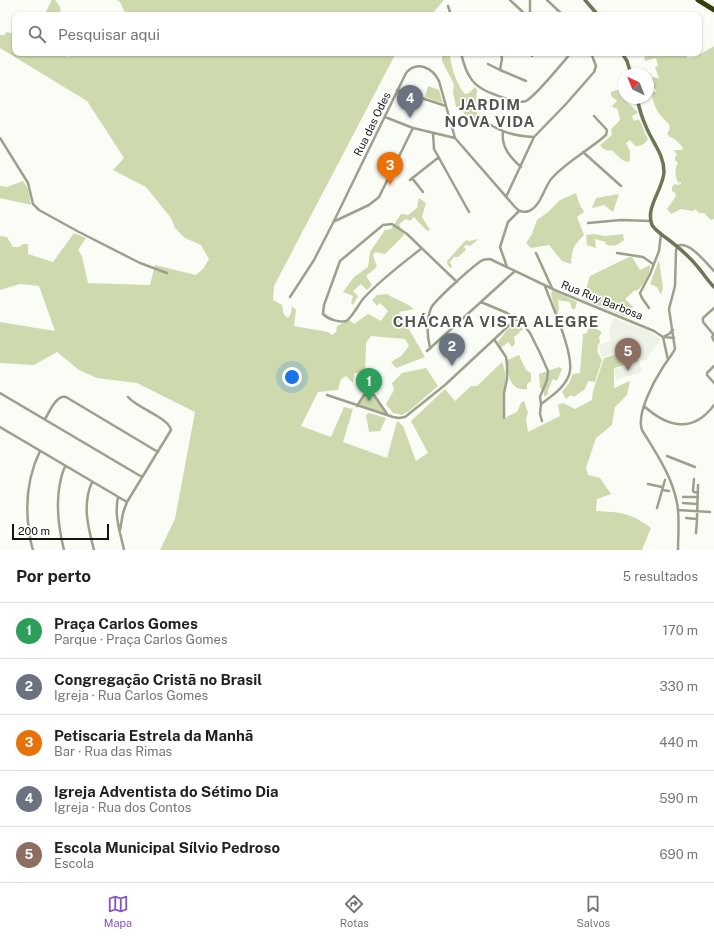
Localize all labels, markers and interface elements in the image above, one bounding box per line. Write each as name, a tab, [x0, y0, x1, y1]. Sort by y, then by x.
search box	[12, 12, 702, 56]
icon: search	[26, 23, 48, 45]
text: Pesquisar aqui	[58, 26, 160, 43]
north arrow	[618, 68, 654, 104]
pin: 4	[397, 85, 423, 118]
street label: Rua das Odes	[351, 90, 393, 158]
district label: JARDIM NOVA VIDA	[445, 96, 536, 130]
pin: 3	[377, 152, 403, 185]
street label: Rua Ruy Barbosa	[559, 278, 645, 322]
district label: CHÁCARA VISTA ALEGRE	[393, 313, 599, 330]
pin: 2	[439, 333, 465, 366]
pin: 5	[615, 338, 641, 371]
your location	[282, 367, 302, 387]
pin: 1	[356, 368, 382, 401]
scale bar	[12, 522, 109, 541]
text: 200 m	[18, 525, 50, 537]
text: Por perto	[16, 566, 91, 586]
text: 5 resultados	[623, 569, 698, 584]
text: Praça Carlos Gomes	[54, 615, 198, 632]
text: 1	[26, 623, 32, 638]
text: 170 m	[663, 623, 698, 638]
text: Parque · Praça Carlos Gomes	[54, 632, 228, 647]
text: Congregação Cristã no Brasil	[54, 671, 262, 688]
text: 2	[25, 679, 33, 694]
text: 330 m	[659, 679, 698, 694]
text: Igreja · Rua Carlos Gomes	[54, 688, 208, 703]
text: Petiscaria Estrela da Manhã	[54, 727, 253, 744]
text: 3	[25, 735, 33, 750]
text: 440 m	[659, 735, 698, 750]
text: Bar · Rua das Rimas	[54, 744, 172, 759]
text: Igreja Adventista do Sétimo Dia	[54, 783, 279, 800]
text: 4	[25, 791, 33, 806]
text: 590 m	[659, 791, 698, 806]
text: Igreja · Rua dos Contos	[54, 800, 191, 815]
text: Escola Municipal Sílvio Pedroso	[54, 839, 280, 856]
text: 5	[25, 847, 33, 862]
text: 690 m	[660, 847, 698, 862]
text: Escola	[54, 856, 94, 871]
tab: Mapa	[104, 893, 132, 929]
tab: Rotas	[340, 893, 369, 929]
tab: Salvos	[576, 893, 610, 929]

